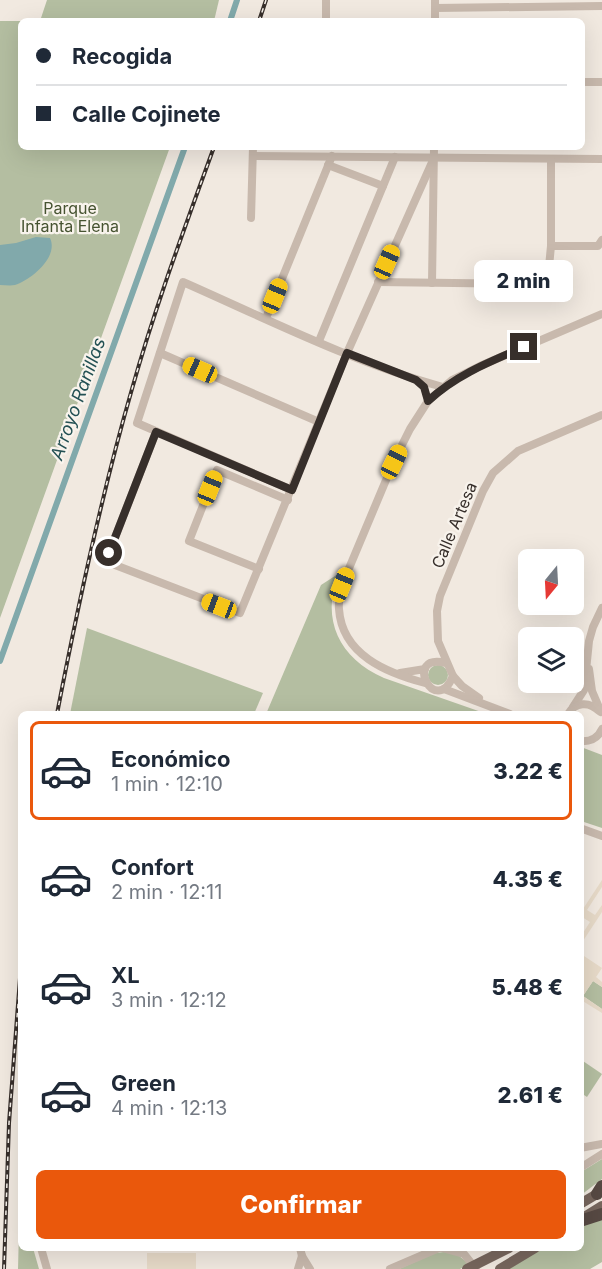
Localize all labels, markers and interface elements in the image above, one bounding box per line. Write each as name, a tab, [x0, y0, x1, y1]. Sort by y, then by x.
text: Recogida	[72, 43, 172, 69]
text: Calle Cojinete	[72, 101, 221, 127]
park label: Parque Infanta Elena	[21, 198, 119, 236]
car	[371, 242, 403, 282]
callout: 2 min	[474, 260, 574, 302]
text: 2 min	[496, 269, 551, 293]
car	[260, 276, 290, 316]
route end	[510, 333, 537, 360]
water label: Arroyo Ranillas	[45, 335, 109, 464]
car	[180, 354, 220, 386]
car	[378, 442, 410, 482]
car	[195, 468, 225, 508]
street label: Calle Artesa	[427, 479, 481, 571]
route start	[95, 539, 122, 566]
north arrow	[518, 549, 584, 615]
map controls	[518, 549, 584, 693]
car	[327, 565, 357, 605]
car	[199, 591, 239, 621]
button: layers	[518, 627, 584, 693]
icon: car	[39, 744, 93, 798]
text: Económico	[111, 746, 230, 772]
text: 3.22 €	[493, 758, 563, 784]
text: 1 min · 12:10	[111, 772, 223, 796]
icon: car	[39, 852, 93, 906]
text: Confort	[111, 854, 194, 880]
text: 4.35 €	[492, 866, 563, 892]
text: 2 min · 12:11	[111, 880, 222, 904]
icon: car	[39, 960, 93, 1014]
text: XL	[111, 962, 140, 988]
text: 5.48 €	[492, 974, 563, 1000]
text: 3 min · 12:12	[111, 988, 227, 1012]
icon: car	[39, 1068, 93, 1122]
text: Green	[111, 1070, 176, 1096]
text: 2.61 €	[498, 1082, 563, 1108]
text: 4 min · 12:13	[111, 1096, 227, 1120]
button: Confirmar	[36, 1170, 566, 1239]

